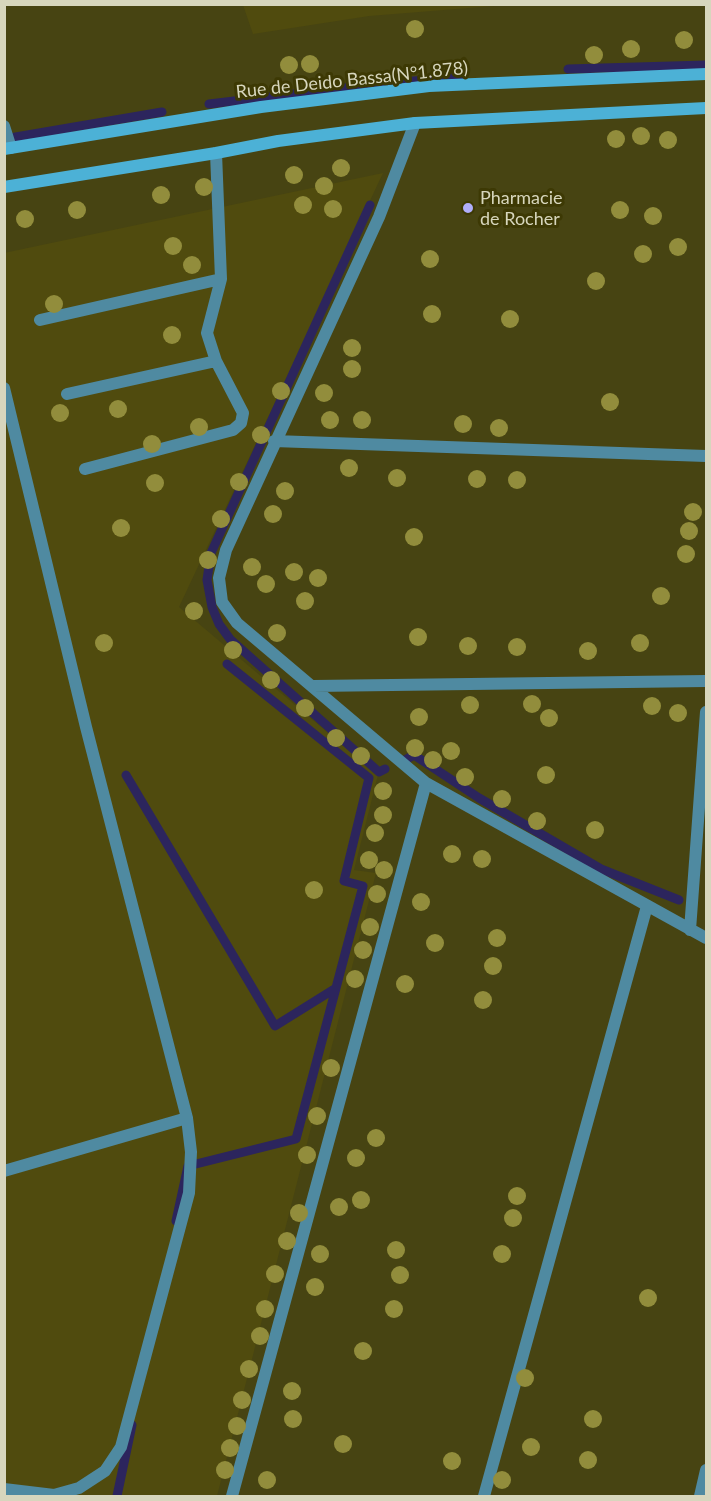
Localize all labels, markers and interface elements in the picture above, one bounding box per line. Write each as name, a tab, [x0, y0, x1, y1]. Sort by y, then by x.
street label: Rue de Deido Bassa(N°1.878)	[235, 57, 469, 103]
place label: Pharmacie de Rocher	[480, 187, 562, 230]
marker: Pharmacie de Rocher	[461, 201, 475, 215]

